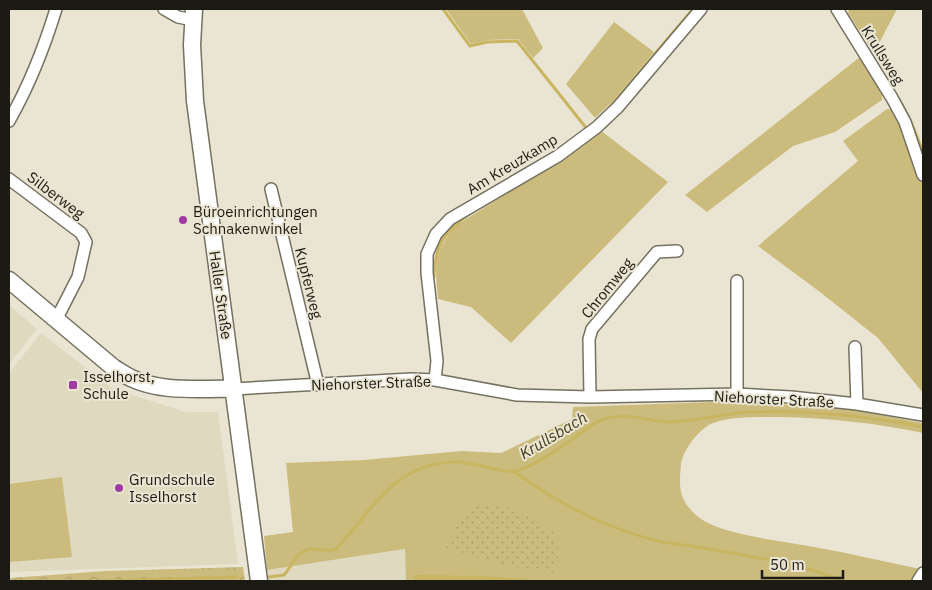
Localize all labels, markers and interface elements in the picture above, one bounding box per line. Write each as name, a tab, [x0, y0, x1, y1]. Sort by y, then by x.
street label: Krullsweg	[857, 22, 909, 88]
street label: Am Kreuzkamp	[463, 129, 561, 199]
street label: Silberweg	[24, 167, 88, 223]
place label: Büroeinrichtungen Schnakenwinkel	[193, 202, 318, 238]
marker: Büroeinrichtungen Schnakenwinkel	[177, 214, 189, 226]
street label: Kupferweg	[291, 245, 327, 321]
street label: Haller Straße	[205, 249, 237, 341]
street label: Chromweg	[577, 254, 637, 322]
place label: Isselhorst, Schule	[83, 367, 155, 403]
street label: Niehorster Straße	[311, 371, 431, 395]
marker: Isselhorst, Schule	[67, 379, 79, 391]
street label: Niehorster Straße	[714, 386, 834, 412]
water label: Krullsbach	[515, 407, 591, 463]
place label: Grundschule Isselhorst	[129, 470, 215, 506]
marker: Grundschule Isselhorst	[113, 482, 125, 494]
scale bar	[762, 548, 843, 580]
text: 50 m	[770, 555, 805, 574]

